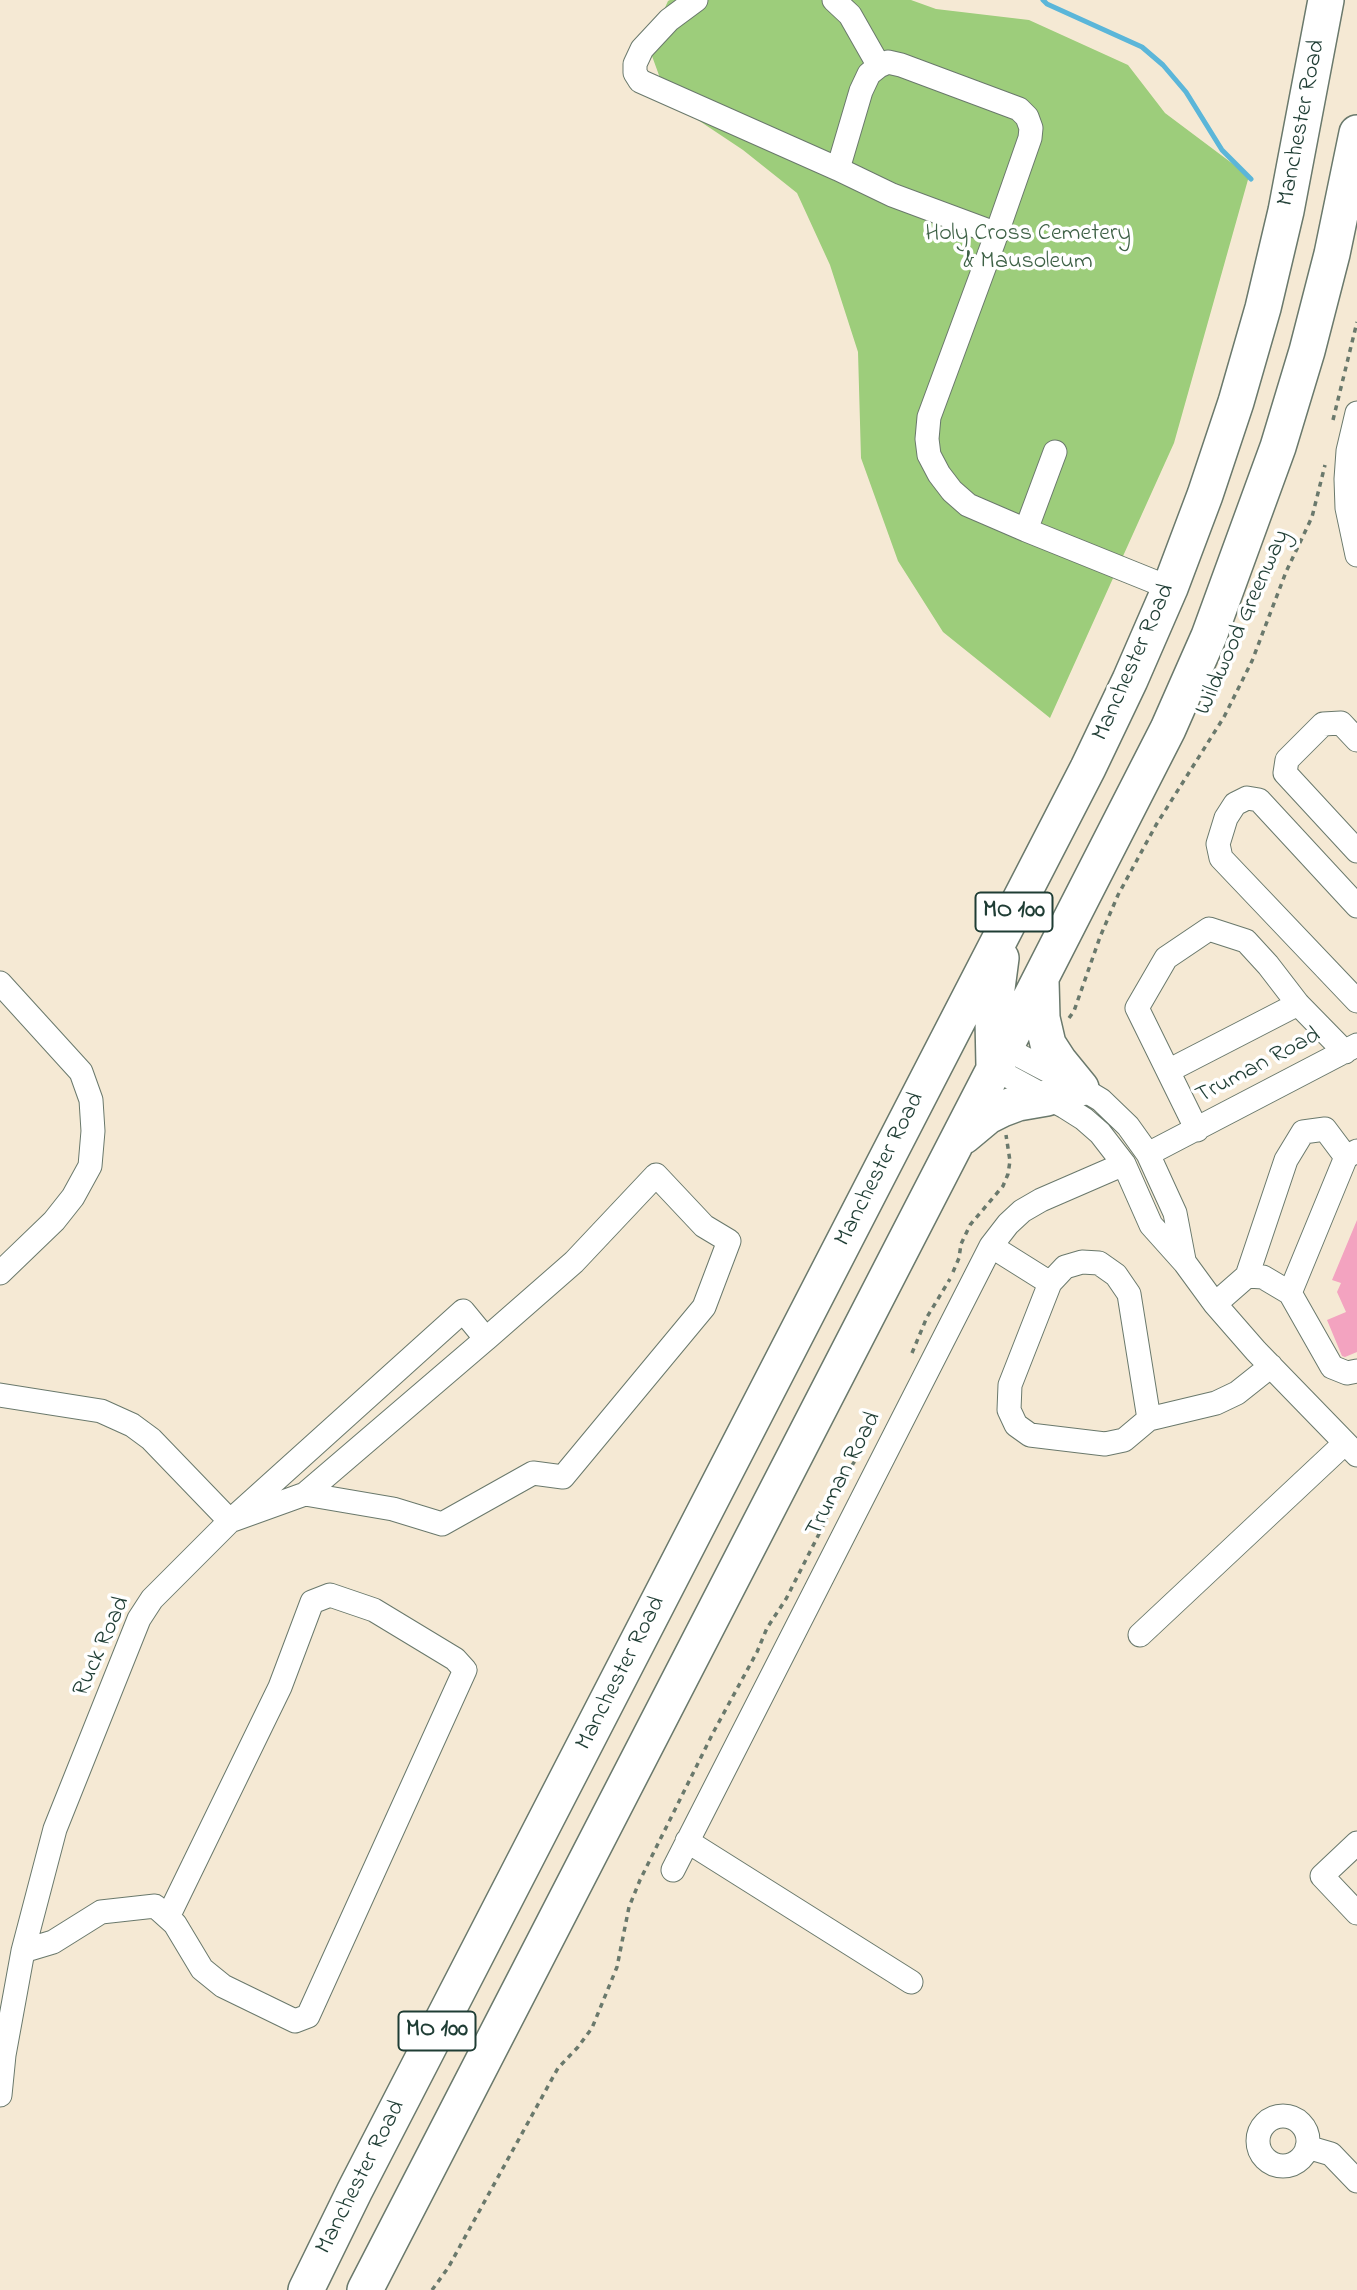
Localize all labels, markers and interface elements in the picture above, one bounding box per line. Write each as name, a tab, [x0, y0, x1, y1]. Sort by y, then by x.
street label: Manchester Road	[1273, 37, 1333, 209]
park label: Holy Cross Cemetery & Mausoleum	[925, 221, 1131, 277]
street label: Wildwood Greenway	[1190, 526, 1298, 720]
street label: Manchester Road	[1088, 580, 1182, 746]
road number: MO 100	[976, 892, 1052, 931]
street label: Truman Road	[1192, 1022, 1326, 1112]
street label: Manchester Road	[830, 1088, 932, 1252]
street label: Truman Road	[801, 1408, 889, 1542]
street label: Manchester Road	[571, 1592, 673, 1756]
street label: Ruck Road	[68, 1593, 138, 1701]
road number: MO 100	[398, 2012, 476, 2050]
street label: Manchester Road	[311, 2096, 413, 2260]

